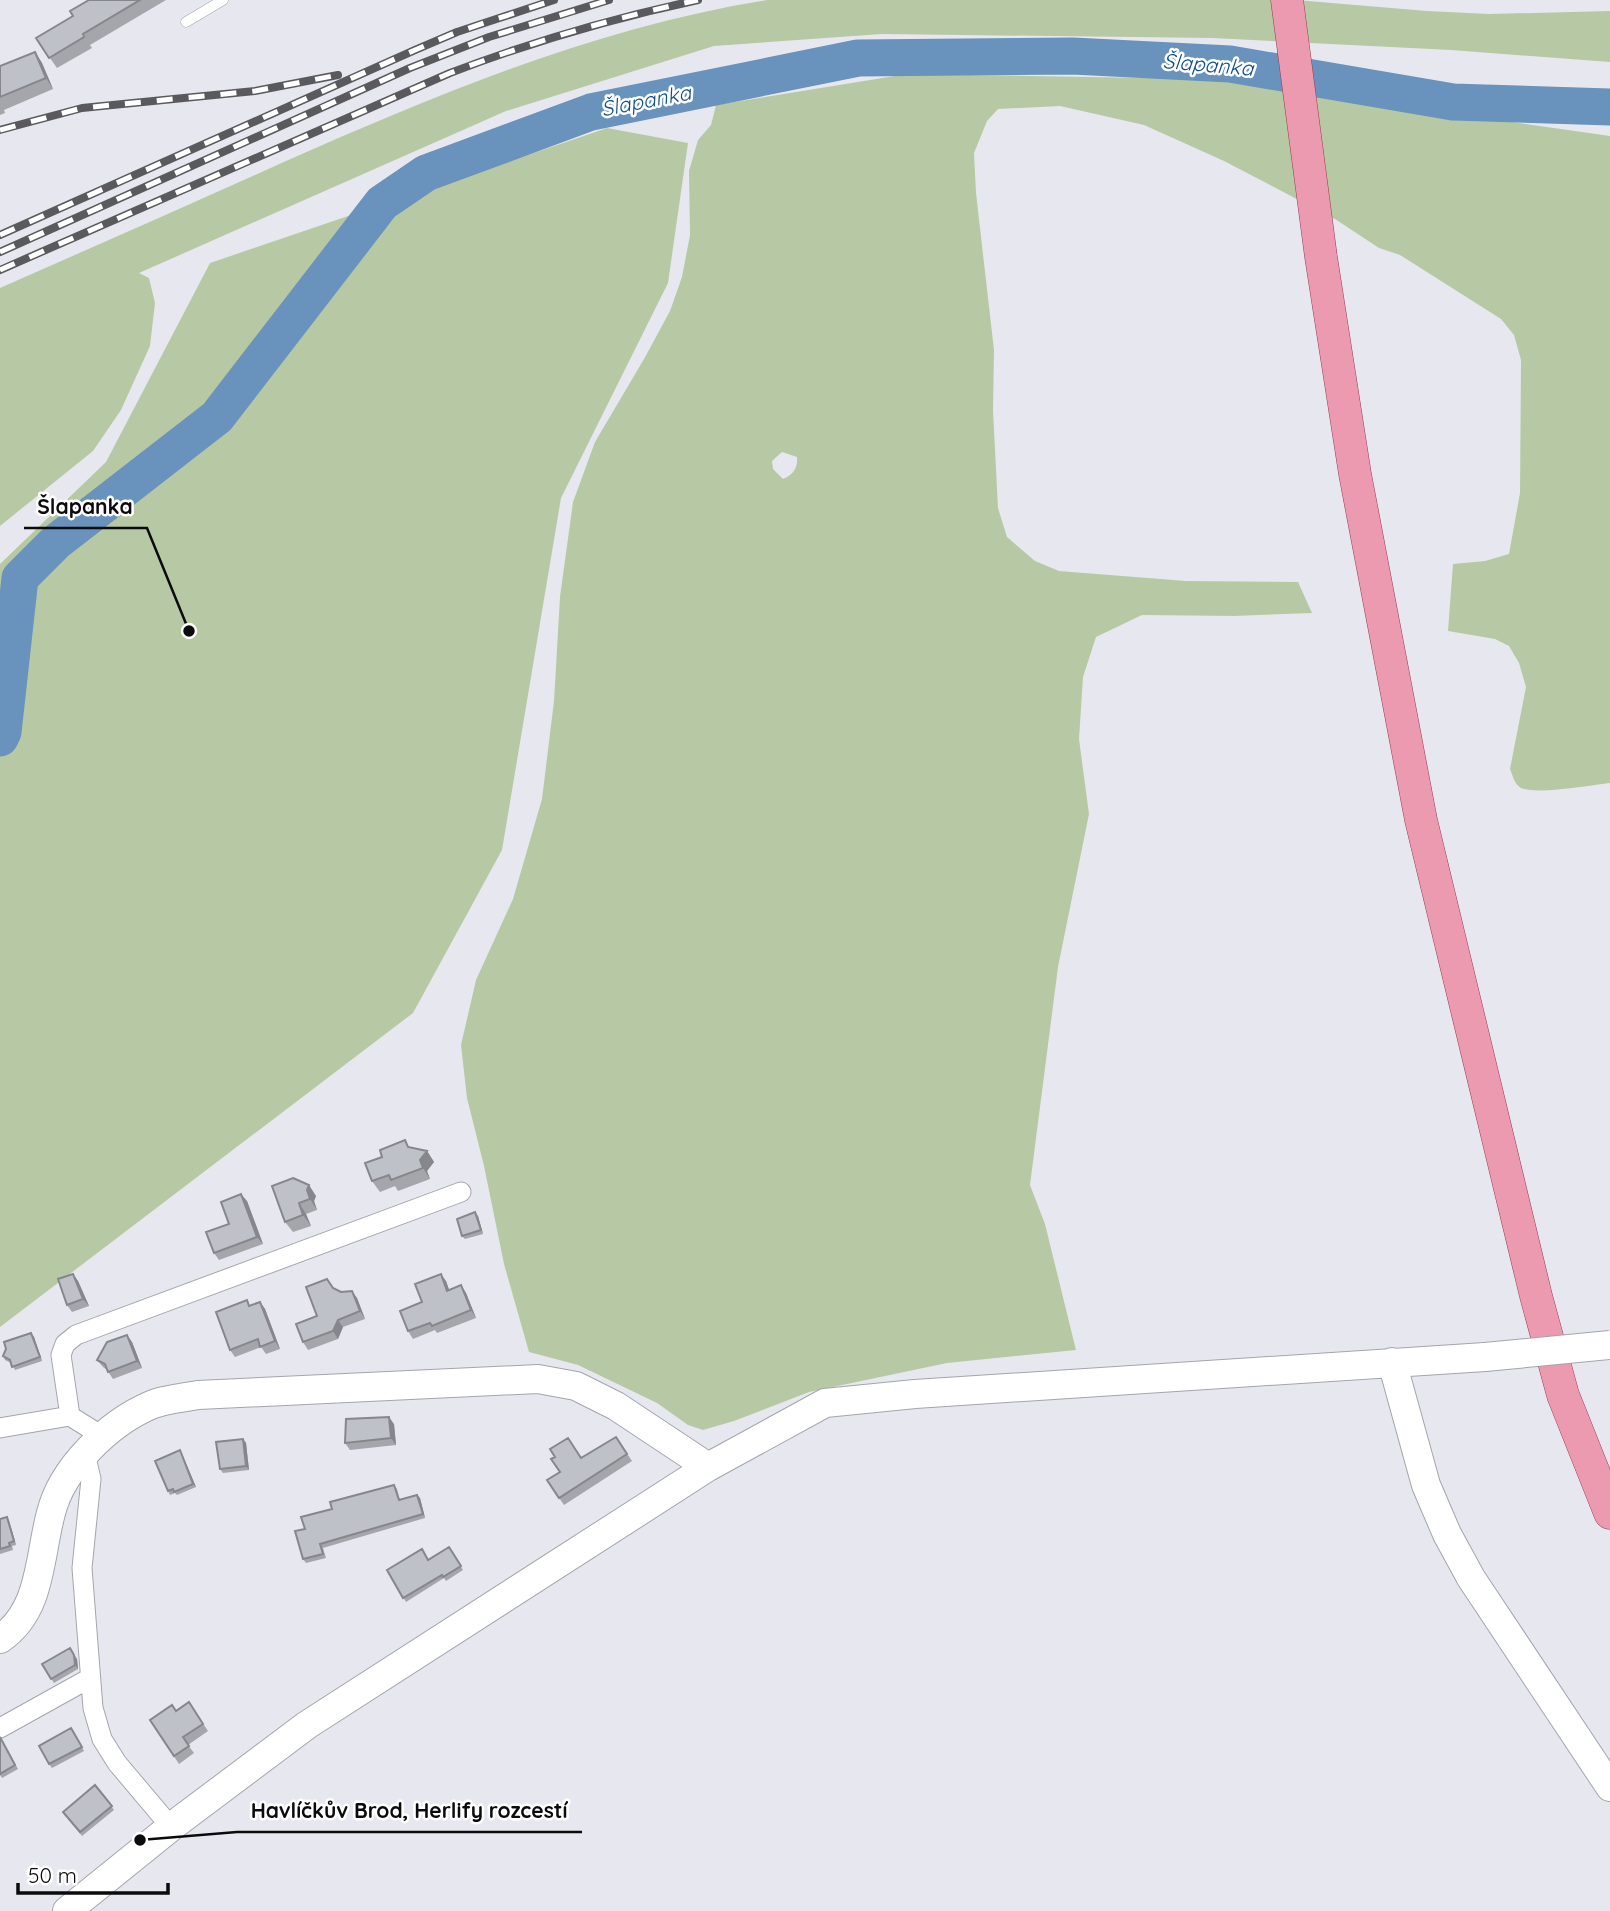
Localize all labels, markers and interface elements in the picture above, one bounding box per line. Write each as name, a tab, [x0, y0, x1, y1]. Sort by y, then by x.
water label: Šlapanka	[1162, 47, 1256, 81]
water label: Šlapanka	[599, 78, 694, 121]
callout: Šlapanka	[24, 486, 147, 528]
text: Šlapanka	[37, 493, 133, 519]
callout: Havlíčkův Brod, Herlify rozcestí	[237, 1790, 582, 1832]
text: Havlíčkův Brod, Herlify rozcestí	[251, 1797, 568, 1823]
scale bar	[18, 1852, 168, 1896]
text: 50 m	[28, 1862, 77, 1888]

